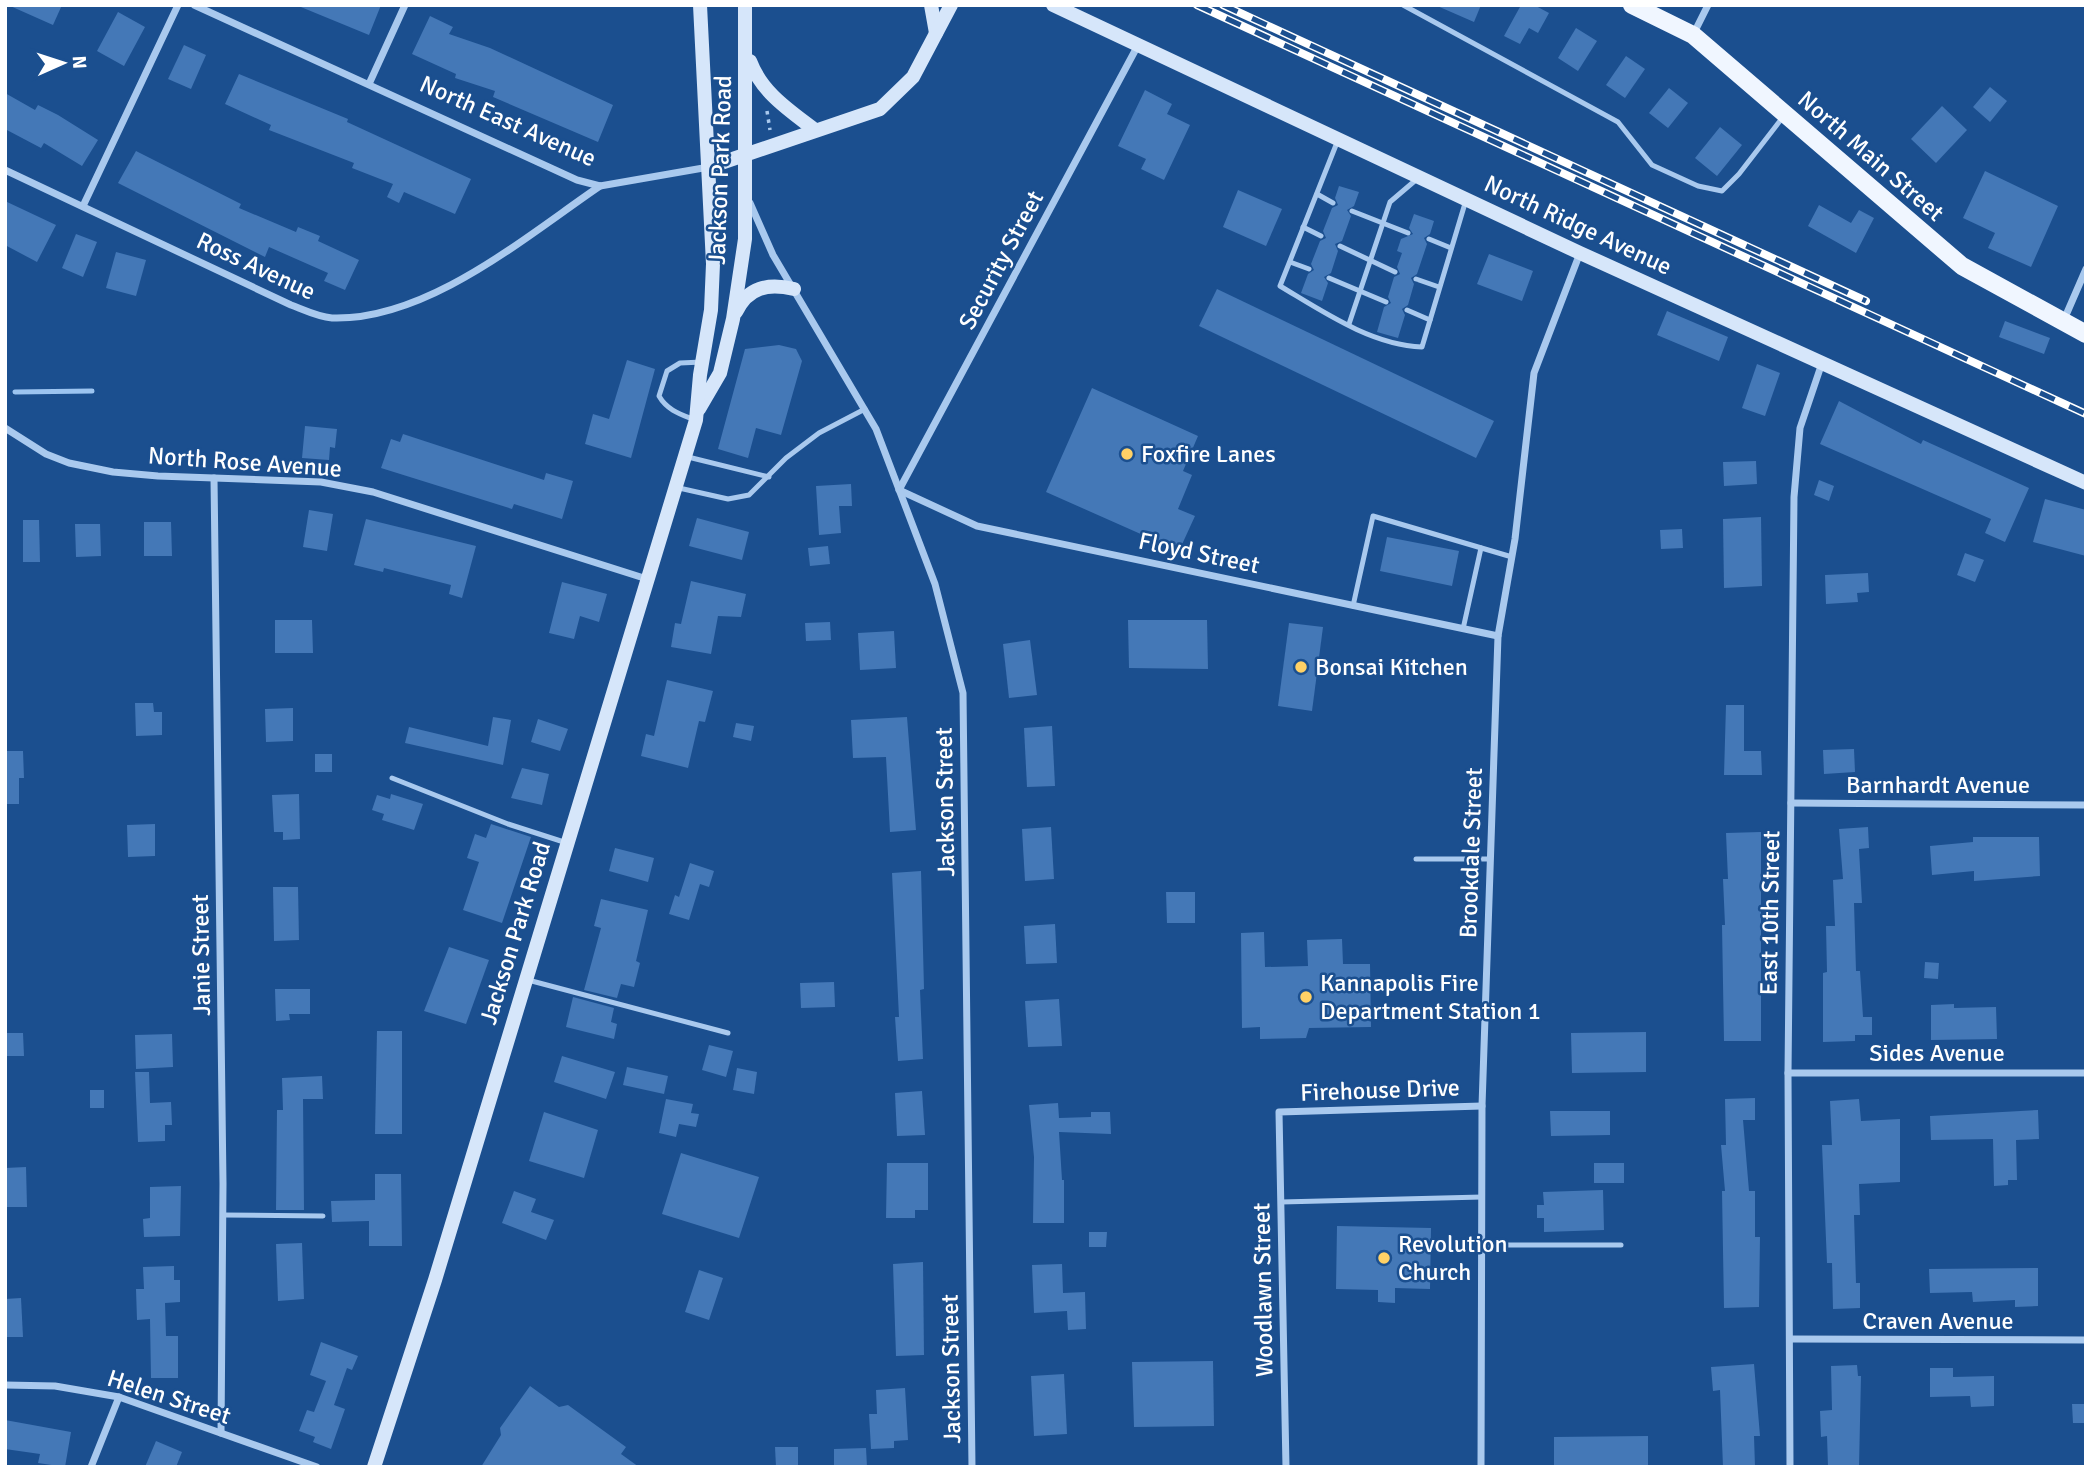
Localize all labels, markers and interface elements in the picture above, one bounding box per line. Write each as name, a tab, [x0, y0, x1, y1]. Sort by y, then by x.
north arrow	[28, 28, 98, 98]
text: N	[67, 55, 91, 69]
street label: North East Avenue	[415, 69, 601, 173]
street label: Jackson Park Road	[702, 75, 738, 265]
street label: North Main Street	[1792, 84, 1950, 228]
street label: North Ridge Avenue	[1479, 168, 1677, 282]
street label: Security Street	[952, 185, 1050, 335]
street label: Ross Avenue	[192, 225, 320, 307]
place label: Foxfire Lanes	[1141, 439, 1276, 469]
street label: North Rose Avenue	[147, 440, 343, 484]
marker: Foxfire Lanes	[1119, 446, 1135, 462]
street label: Floyd Street	[1136, 526, 1262, 580]
place label: Bonsai Kitchen	[1315, 652, 1468, 682]
marker: Bonsai Kitchen	[1293, 659, 1309, 675]
street label: Jackson Street	[929, 727, 961, 877]
street label: Brookdale Street	[1453, 767, 1489, 939]
street label: Barnhardt Avenue	[1846, 770, 2030, 800]
street label: East 10th Street	[1754, 830, 1786, 996]
street label: Jackson Park Road	[473, 838, 557, 1028]
street label: Janie Street	[185, 894, 217, 1016]
place label: Kannapolis Fire Department Station 1	[1320, 968, 1541, 1026]
marker: Kannapolis Fire Department Station 1	[1298, 989, 1314, 1005]
street label: Sides Avenue	[1869, 1038, 2005, 1068]
street label: Firehouse Drive	[1300, 1072, 1460, 1108]
street label: Woodlawn Street	[1246, 1203, 1280, 1377]
place label: Revolution Church	[1398, 1229, 1507, 1287]
marker: Revolution Church	[1376, 1250, 1392, 1266]
street label: Jackson Street	[935, 1294, 967, 1444]
street label: Craven Avenue	[1862, 1306, 2014, 1336]
street label: Helen Street	[104, 1363, 234, 1431]

